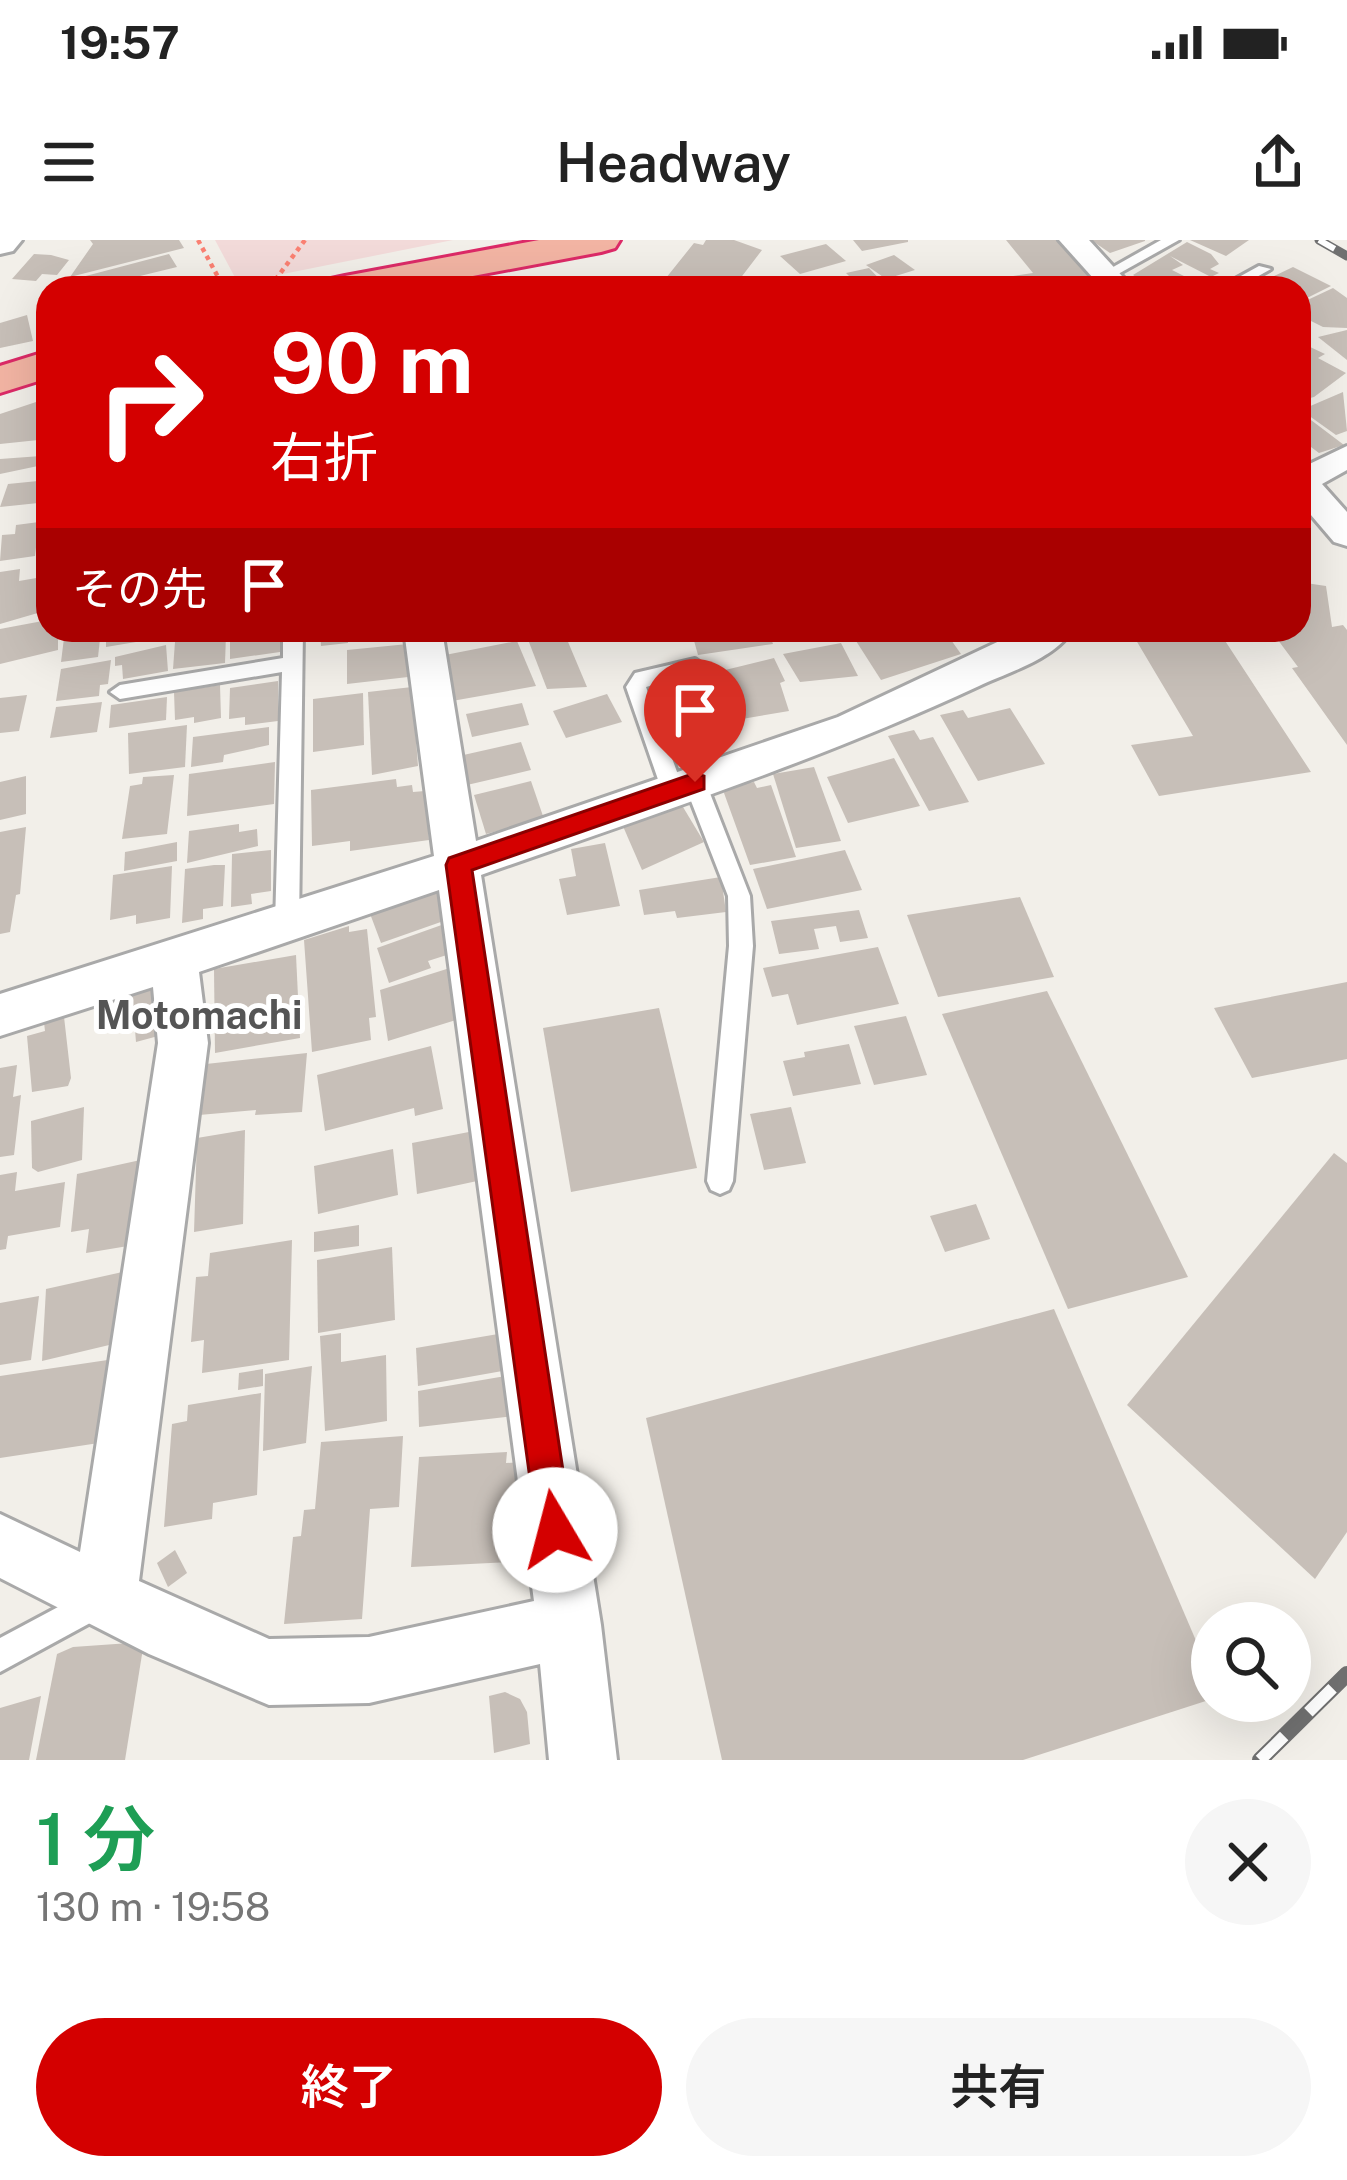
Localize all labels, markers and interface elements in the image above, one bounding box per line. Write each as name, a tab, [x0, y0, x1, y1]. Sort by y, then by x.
text: 19:57	[60, 16, 180, 69]
icon: menu	[36, 129, 102, 195]
icon: share	[1245, 129, 1311, 195]
text: Headway	[556, 131, 791, 194]
text: 90 m	[270, 313, 473, 412]
icon: right	[72, 324, 228, 480]
text: 右折	[270, 426, 378, 489]
icon: arrive	[231, 552, 297, 618]
text: その先	[72, 562, 207, 615]
pin	[644, 659, 746, 782]
icon: arrive	[662, 677, 728, 743]
district label: Motomachi	[96, 992, 302, 1038]
position arrow	[492, 1467, 618, 1593]
map controls	[1191, 1602, 1311, 1722]
button: search	[1191, 1602, 1311, 1722]
text: 1 分	[36, 1797, 155, 1881]
button: close	[1185, 1799, 1311, 1925]
text: 130 m · 19:58	[36, 1884, 270, 1930]
button: 終了	[36, 2018, 662, 2156]
button: 共有	[686, 2018, 1311, 2156]

